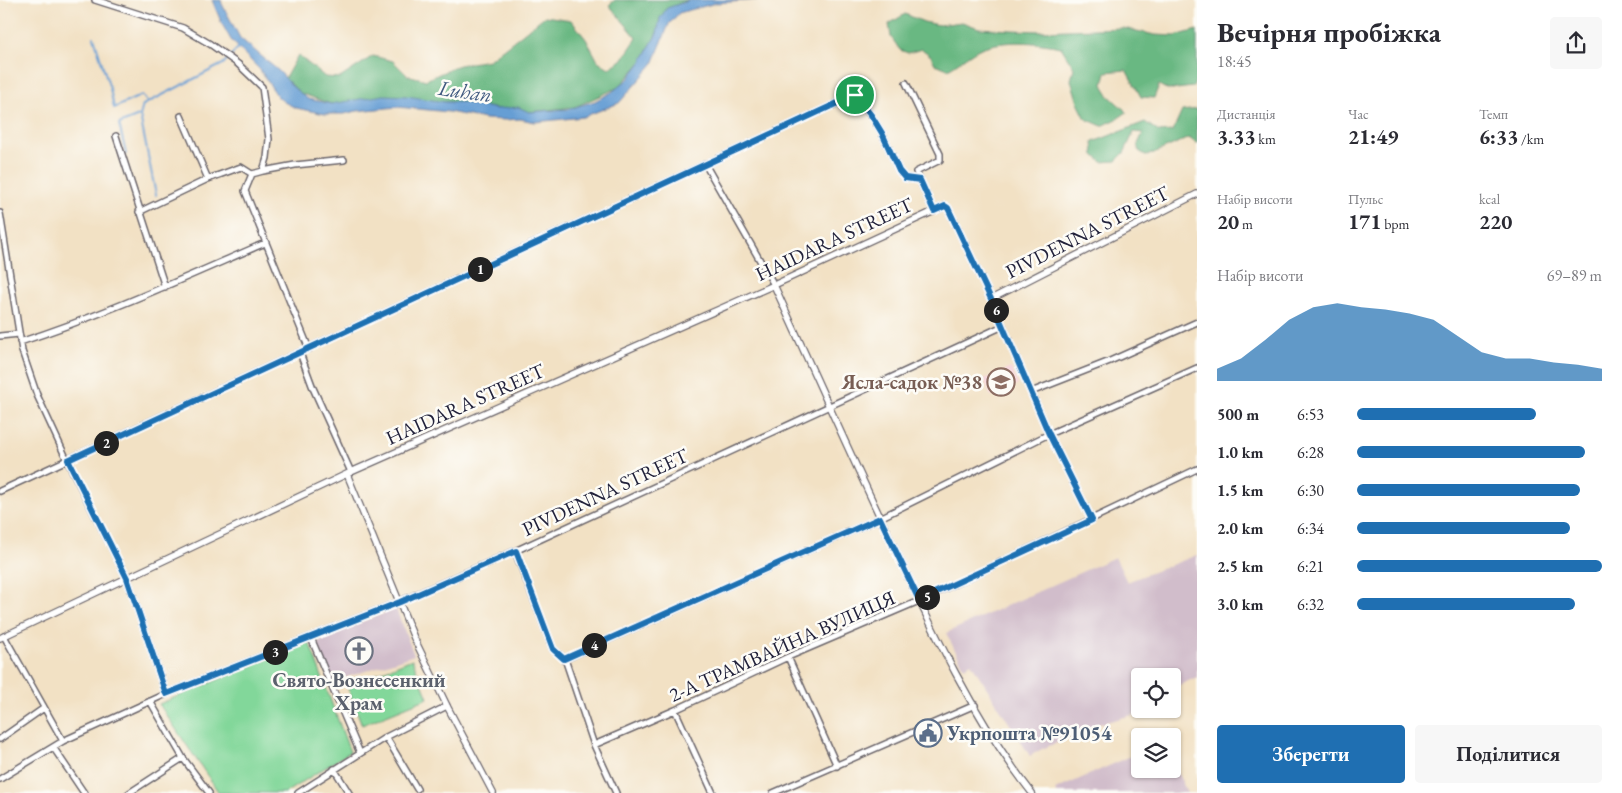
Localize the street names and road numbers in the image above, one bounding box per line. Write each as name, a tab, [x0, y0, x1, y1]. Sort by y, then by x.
street label: PIVDENNA STREET	[1001, 179, 1174, 284]
street label: HAIDARA STREET	[751, 191, 918, 287]
street label: HAIDARA STREET	[382, 357, 549, 451]
street label: PIVDENNA STREET	[518, 442, 693, 542]
street label: 2-А ТРАМВАЙНА ВУЛИЦЯ	[665, 584, 899, 708]

